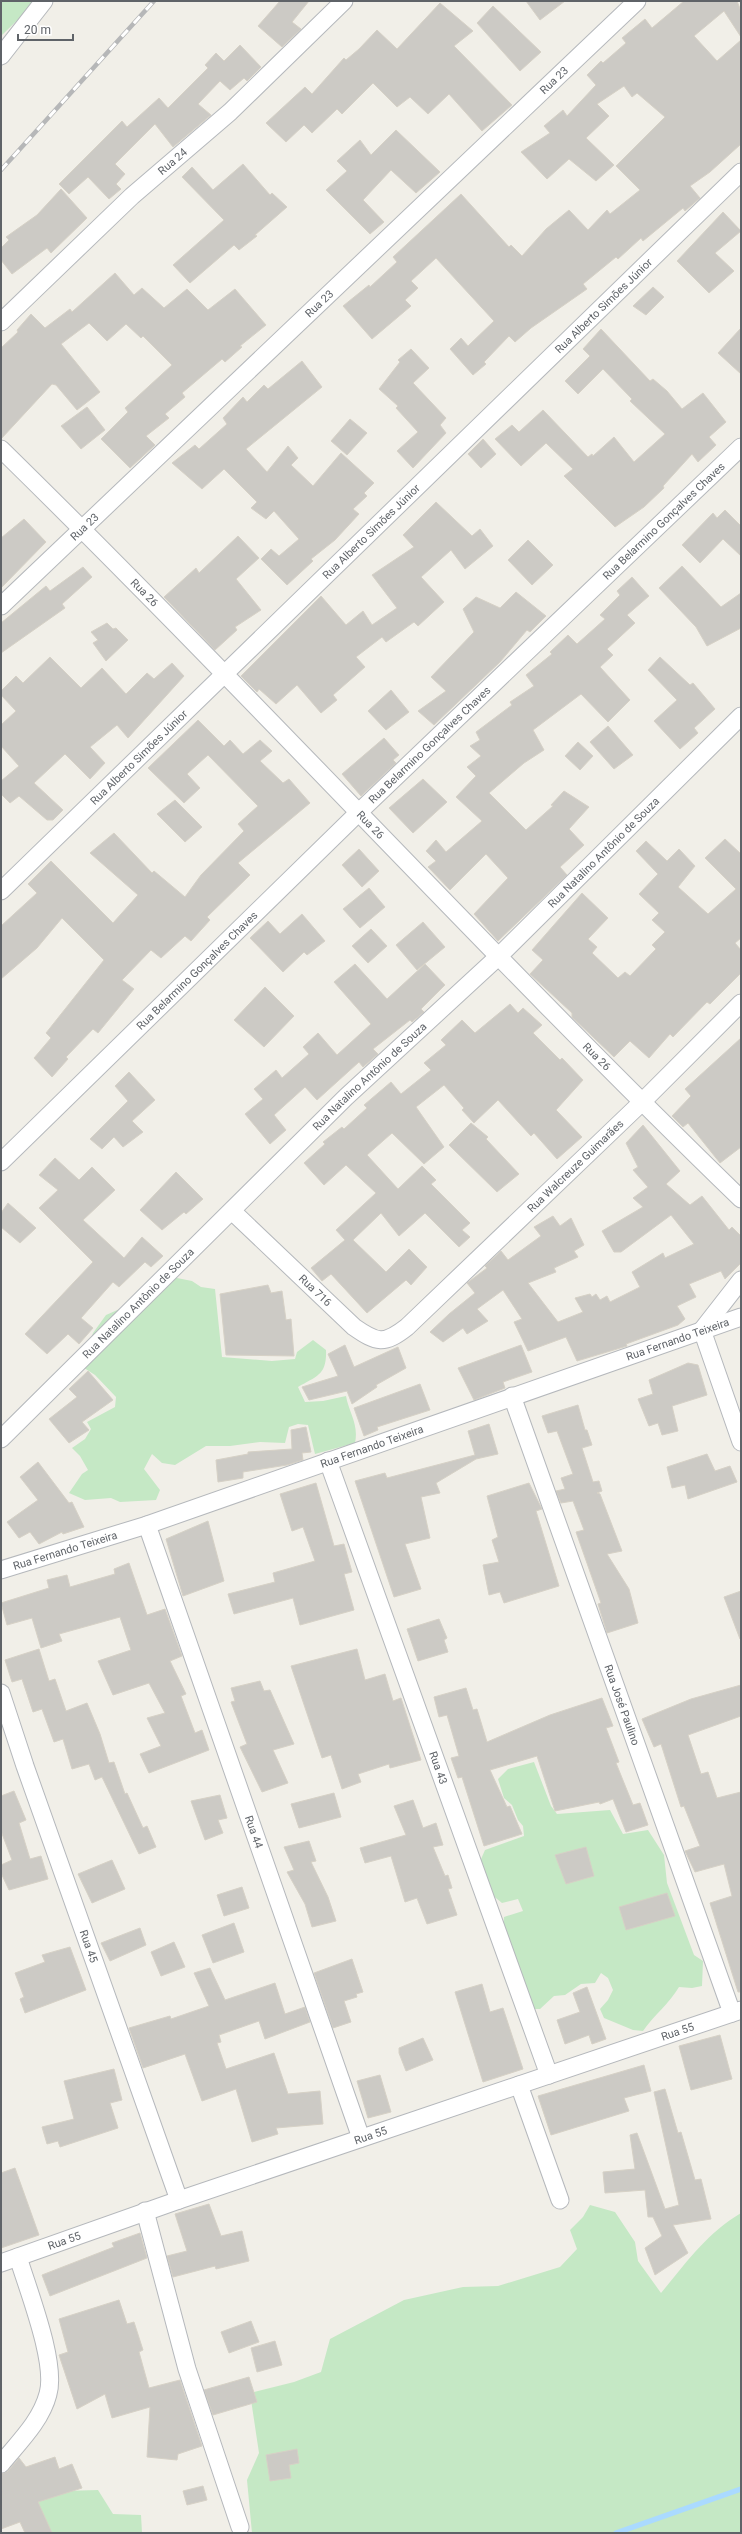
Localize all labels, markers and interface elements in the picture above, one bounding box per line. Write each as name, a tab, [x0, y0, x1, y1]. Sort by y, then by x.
scale bar	[18, 16, 73, 42]
text: 20 m	[24, 23, 51, 37]
street label: Rua 23	[537, 64, 571, 97]
street label: Rua 24	[156, 146, 190, 178]
street label: Rua Alberto Simões Júnior	[553, 256, 655, 356]
street label: Rua 23	[303, 287, 336, 320]
street label: Rua Belarmino Gonçalves Chaves	[600, 460, 728, 583]
street label: Rua Alberto Simões Júnior	[320, 482, 423, 582]
street label: Rua 23	[68, 511, 101, 544]
street label: Rua 26	[128, 576, 161, 609]
street label: Rua Belarmino Gonçalves Chaves	[366, 684, 494, 806]
street label: Rua Alberto Simões Júnior	[88, 707, 191, 808]
street label: Rua Natalino Antônio de Souza	[545, 795, 662, 911]
street label: Rua 26	[354, 808, 387, 842]
street label: Rua Belarmino Gonçalves Chaves	[134, 909, 261, 1033]
street label: Rua Natalino Antônio de Souza	[310, 1020, 429, 1133]
street label: Rua 26	[580, 1040, 613, 1073]
street label: Rua Walcreuze Guimarães	[525, 1117, 627, 1215]
street label: Rua Natalino Antônio de Souza	[80, 1246, 197, 1361]
street label: Rua 716	[296, 1272, 334, 1309]
street label: Rua Fernando Teixeira	[625, 1316, 731, 1364]
street label: Rua Fernando Teixeira	[319, 1423, 425, 1471]
street label: Rua Fernando Teixeira	[12, 1529, 119, 1573]
street label: Rua José Paulino	[601, 1663, 642, 1747]
street label: Rua 43	[426, 1750, 450, 1786]
street label: Rua 44	[242, 1814, 265, 1850]
street label: Rua 45	[77, 1928, 100, 1964]
street label: Rua 55	[659, 2020, 696, 2044]
street label: Rua 55	[353, 2124, 389, 2147]
street label: Rua 55	[46, 2229, 82, 2253]

